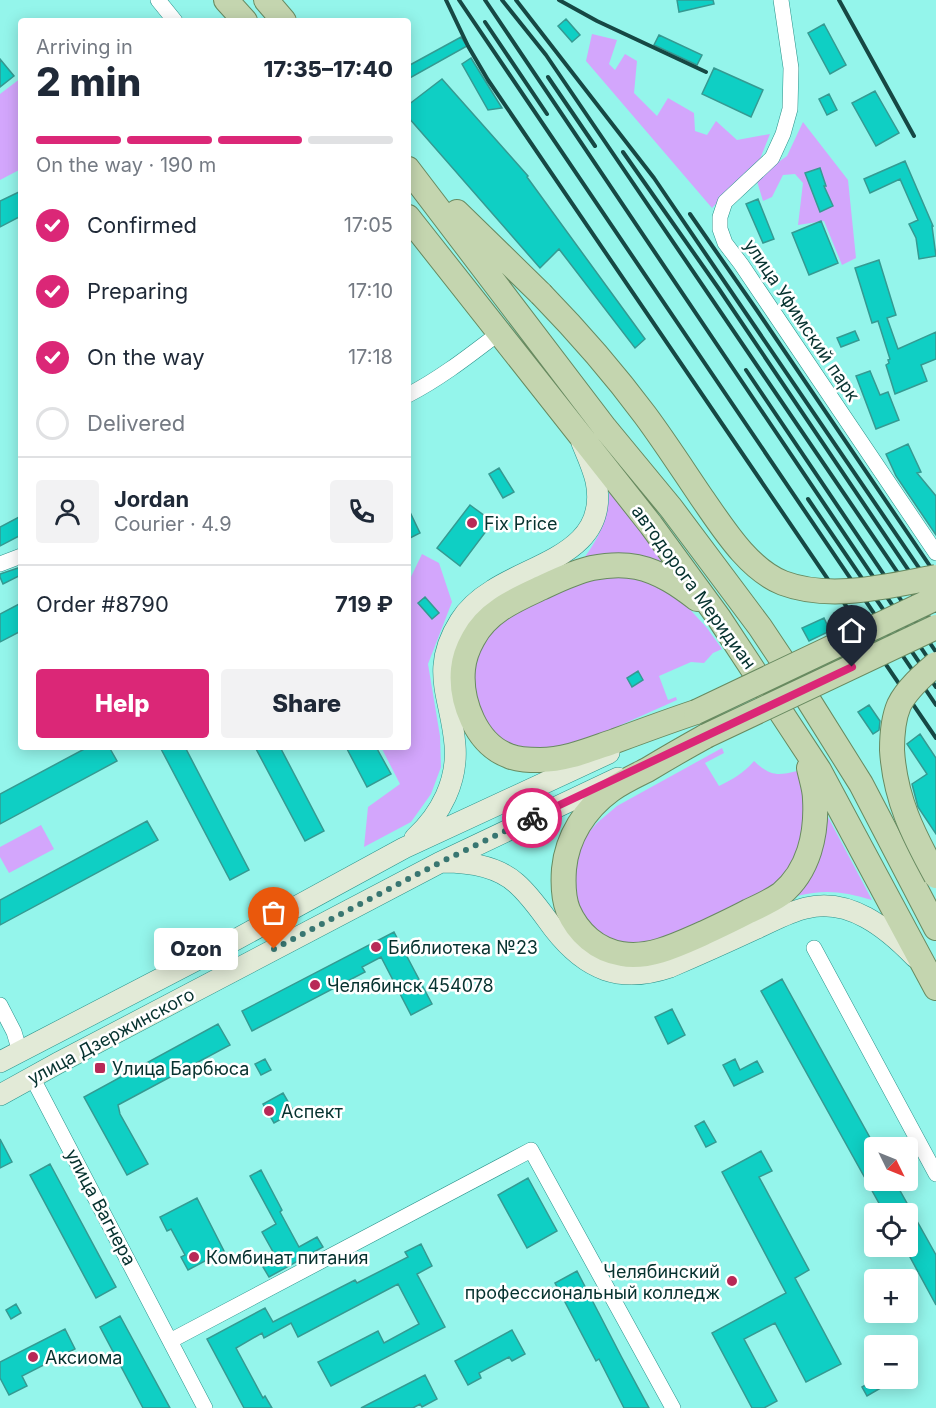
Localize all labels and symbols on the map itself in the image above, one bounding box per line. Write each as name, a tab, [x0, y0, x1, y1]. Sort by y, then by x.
street label: улица Уфимский парк	[740, 235, 864, 405]
street label: автодорога Меридиан	[628, 501, 760, 673]
place label: Fix Price	[484, 513, 558, 534]
marker: Fix Price	[465, 516, 479, 530]
pin	[826, 605, 877, 667]
courier	[502, 788, 562, 848]
pin	[248, 887, 299, 949]
callout: Ozon	[154, 928, 238, 970]
place label: Библиотека №23	[388, 937, 538, 958]
marker: Библиотека №23	[369, 940, 383, 954]
place label: Челябинск 454078	[327, 975, 494, 996]
marker: Челябинск 454078	[308, 978, 322, 992]
street label: улица Дзержинского	[24, 983, 198, 1089]
place label: Улица Барбюса	[112, 1058, 249, 1079]
marker: Улица Барбюса	[93, 1061, 107, 1075]
place label: Аспект	[281, 1101, 344, 1122]
marker: Аспект	[262, 1104, 276, 1118]
north arrow	[864, 1137, 918, 1191]
street label: улица Вагнера	[62, 1145, 140, 1269]
place label: Комбинат питания	[206, 1247, 369, 1268]
marker: Комбинат питания	[187, 1250, 201, 1264]
place label: Челябинский профессиональный колледж	[465, 1261, 720, 1303]
marker: Челябинский профессиональный колледж	[725, 1274, 739, 1288]
place label: Аксиома	[45, 1347, 122, 1368]
marker: Аксиома	[26, 1350, 40, 1364]

